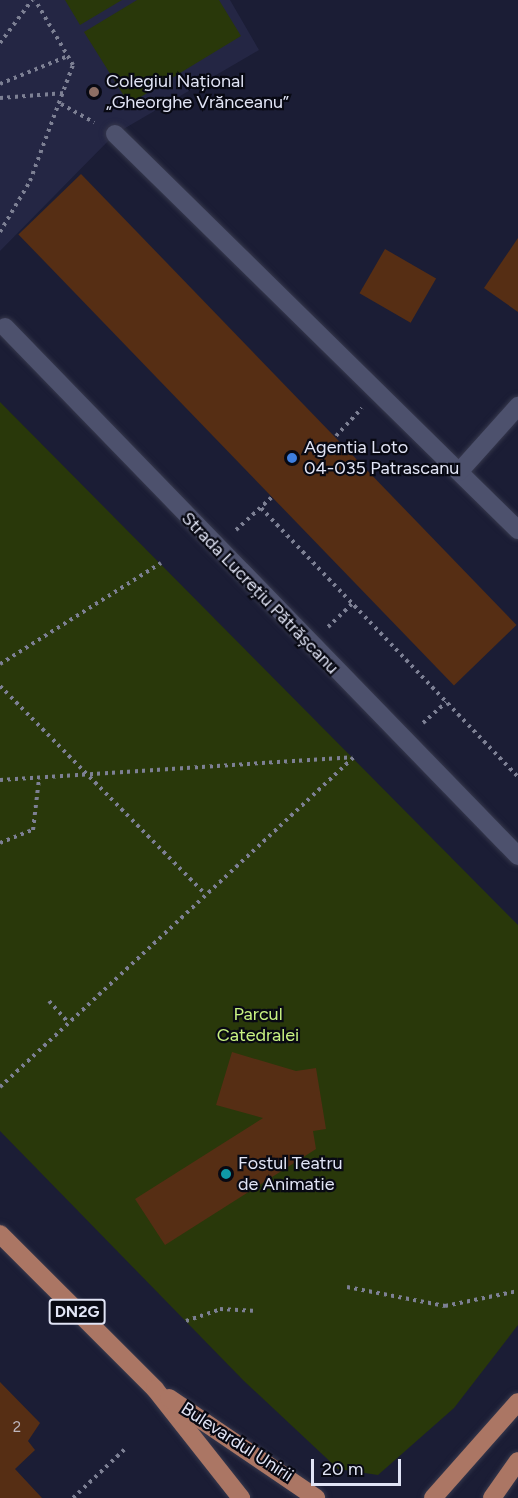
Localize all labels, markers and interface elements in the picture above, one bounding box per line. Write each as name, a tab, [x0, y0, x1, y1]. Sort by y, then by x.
place label: Colegiul Național „Gheorghe Vrănceanu”	[106, 71, 289, 113]
marker: Colegiul Național „Gheorghe Vrănceanu”	[87, 85, 101, 99]
place label: Agentia Loto 04-035 Patrascanu	[304, 437, 459, 480]
marker: Agentia Loto 04-035 Patrascanu	[285, 451, 299, 465]
street label: Strada Lucrețiu Pătrășcanu	[177, 508, 343, 678]
park label: Parcul Catedralei	[217, 1004, 299, 1046]
place label: Fostul Teatru de Animatie	[238, 1153, 343, 1196]
marker: Fostul Teatru de Animatie	[219, 1167, 233, 1181]
road number: DN2G	[48, 1299, 106, 1325]
street label: Bulevardul Unirii	[177, 1398, 297, 1486]
house number: 2	[13, 1419, 21, 1437]
scale bar	[314, 1447, 404, 1485]
text: 20 m	[322, 1458, 363, 1480]

